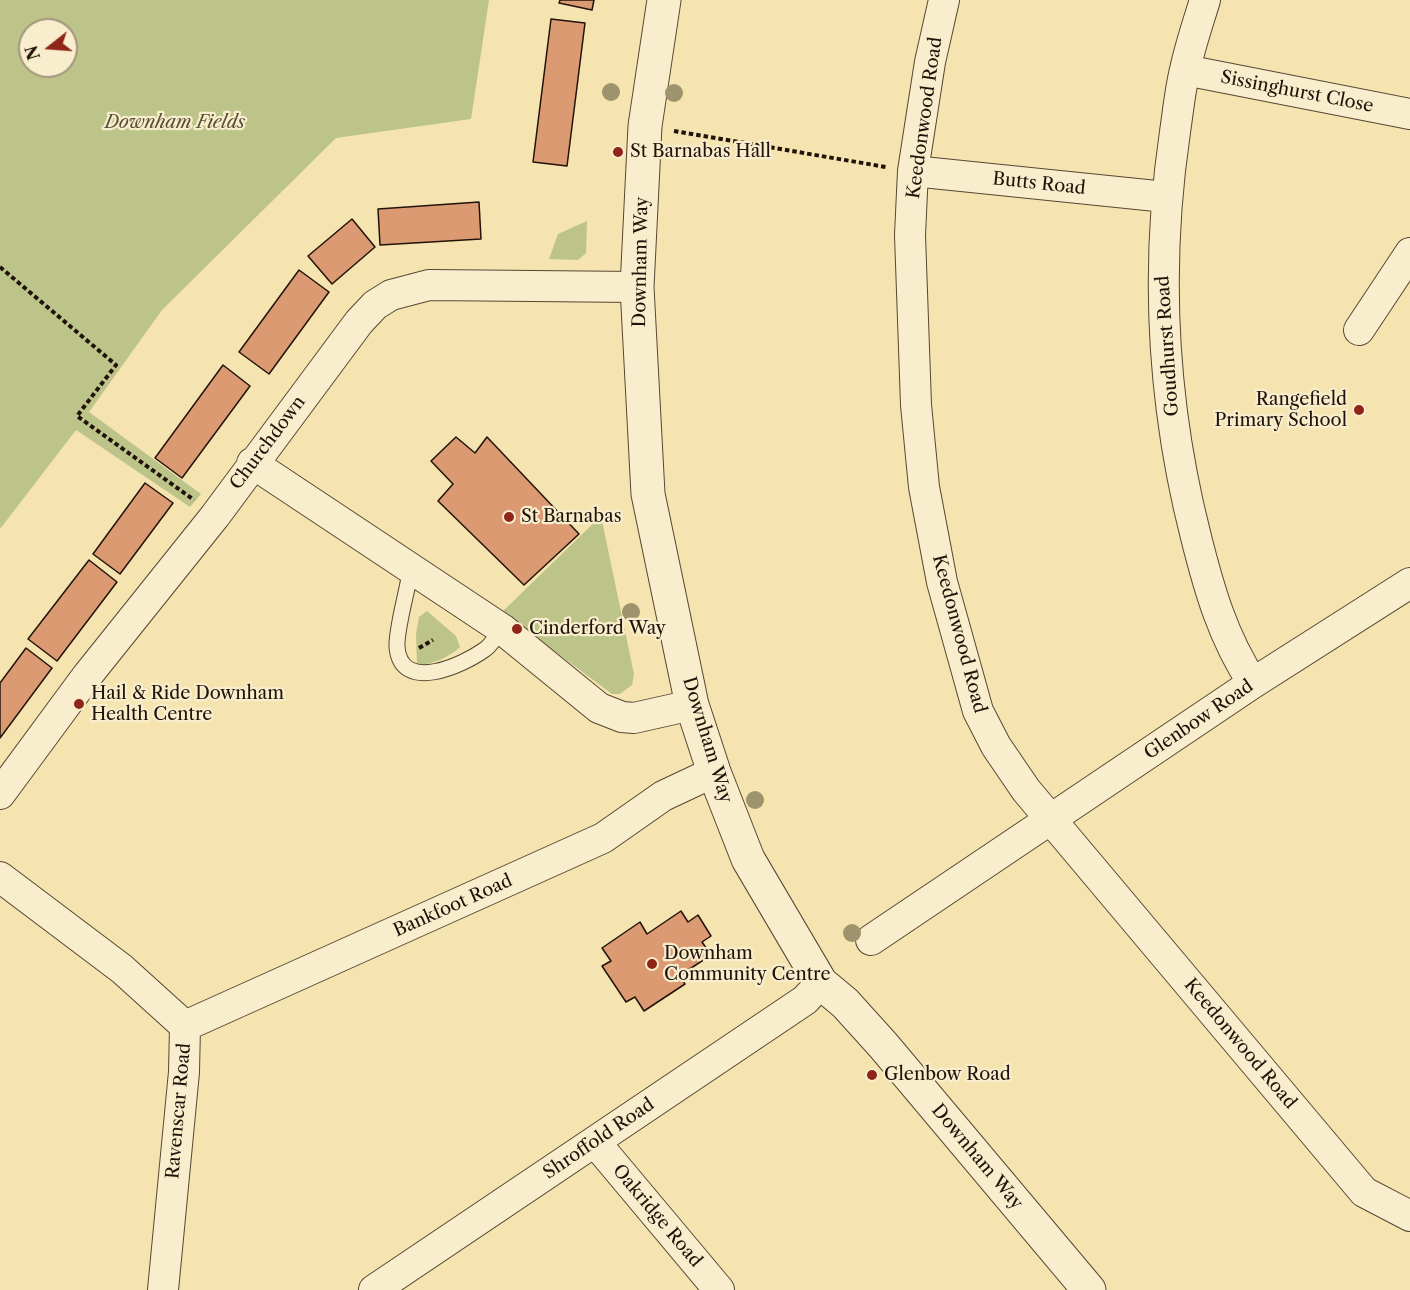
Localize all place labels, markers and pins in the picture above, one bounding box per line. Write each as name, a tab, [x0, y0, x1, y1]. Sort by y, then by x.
place label: St Barnabas Hall	[630, 141, 771, 163]
marker: St Barnabas Hall	[611, 145, 625, 159]
place label: Rangefield Primary School	[1214, 389, 1347, 432]
marker: Rangefield Primary School	[1352, 403, 1366, 417]
place label: St Barnabas	[521, 506, 622, 528]
marker: St Barnabas	[502, 510, 516, 524]
place label: Cinderford Way	[529, 618, 666, 640]
marker: Cinderford Way	[510, 622, 524, 636]
place label: Hail & Ride Downham Health Centre	[91, 683, 284, 726]
marker: Hail & Ride Downham Health Centre	[72, 697, 86, 711]
place label: Downham Community Centre	[664, 943, 830, 986]
marker: Downham Community Centre	[645, 957, 659, 971]
place label: Glenbow Road	[884, 1064, 1011, 1086]
marker: Glenbow Road	[865, 1068, 879, 1082]

